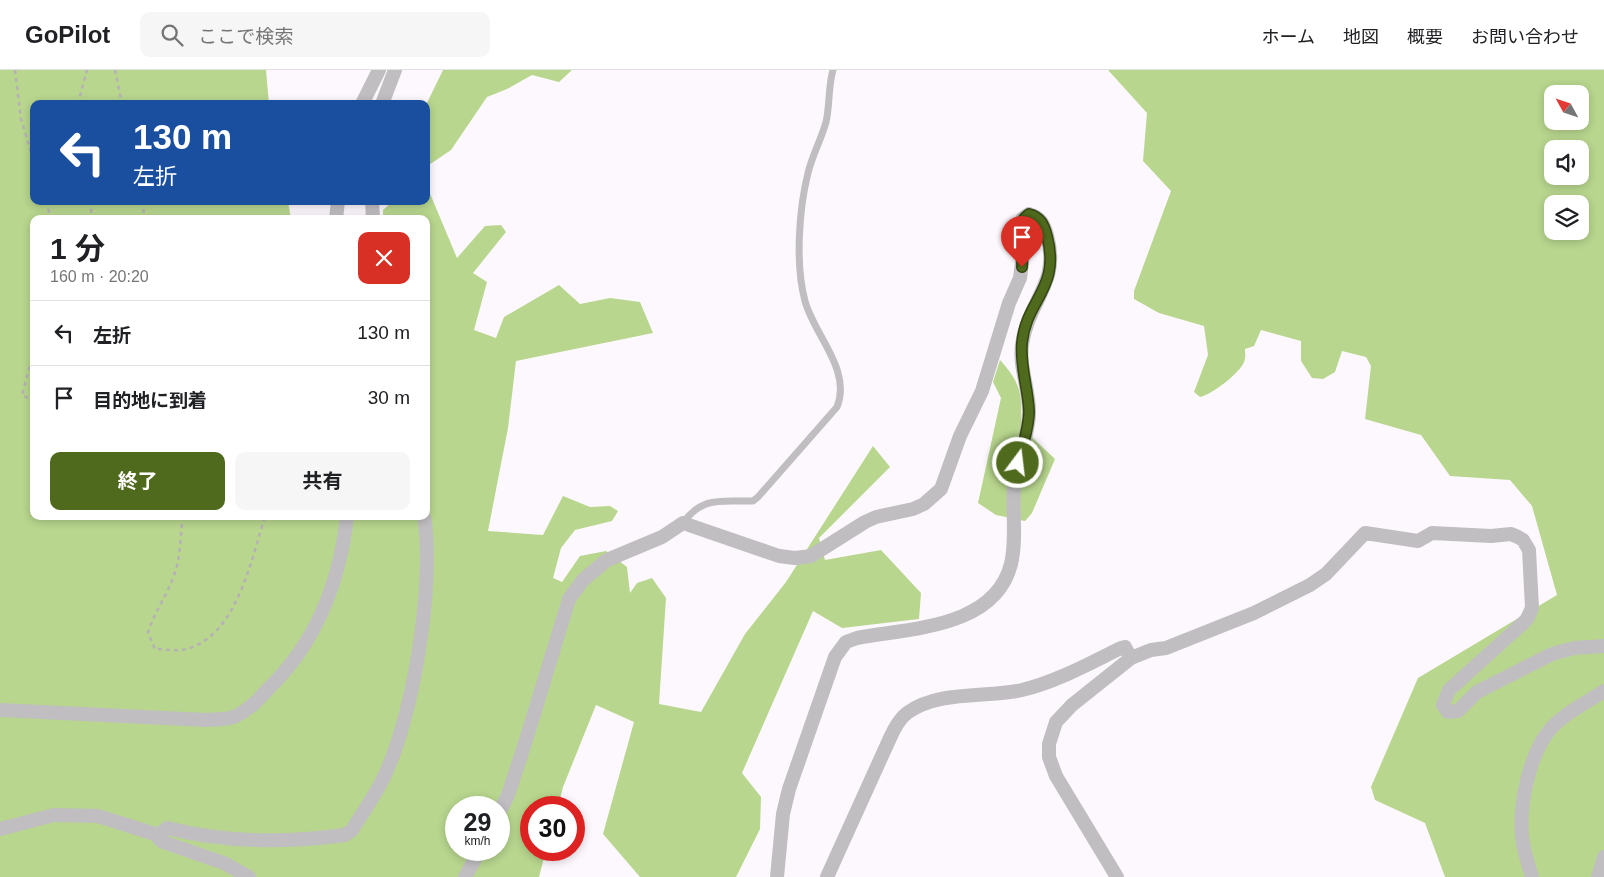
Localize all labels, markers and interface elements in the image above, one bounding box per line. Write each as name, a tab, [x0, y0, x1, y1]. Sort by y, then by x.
search box	[140, 12, 490, 57]
text: GoPilot	[25, 21, 110, 48]
icon: search	[158, 21, 186, 49]
text: ここで検索	[198, 26, 293, 47]
text: ホーム	[1262, 27, 1315, 47]
text: 地図	[1343, 27, 1379, 47]
text: 概要	[1407, 27, 1443, 47]
text: お問い合わせ	[1471, 27, 1579, 47]
north arrow	[1544, 85, 1589, 130]
map controls	[1544, 85, 1589, 240]
text: 130 m	[133, 117, 232, 156]
icon: left	[50, 120, 115, 185]
button: sound	[1544, 140, 1589, 185]
text: 左折	[133, 164, 177, 189]
button: layers	[1544, 195, 1589, 240]
pin	[1001, 216, 1043, 267]
icon: arrive	[1008, 223, 1036, 251]
text: 1 分	[50, 232, 105, 265]
button: close	[358, 232, 410, 284]
text: 160 m · 20:20	[50, 268, 149, 285]
icon: left	[50, 319, 78, 347]
text: 130 m	[357, 322, 410, 343]
text: 左折	[93, 325, 131, 346]
icon: arrive	[50, 384, 78, 412]
text: 30 m	[368, 387, 410, 408]
text: 目的地に到着	[93, 390, 207, 411]
position arrow	[991, 436, 1043, 488]
button: 終了	[50, 452, 225, 510]
button: 共有	[235, 452, 410, 510]
speed limit sign: 30	[520, 796, 585, 861]
text: 29	[464, 808, 491, 836]
text: km/h	[464, 834, 491, 848]

